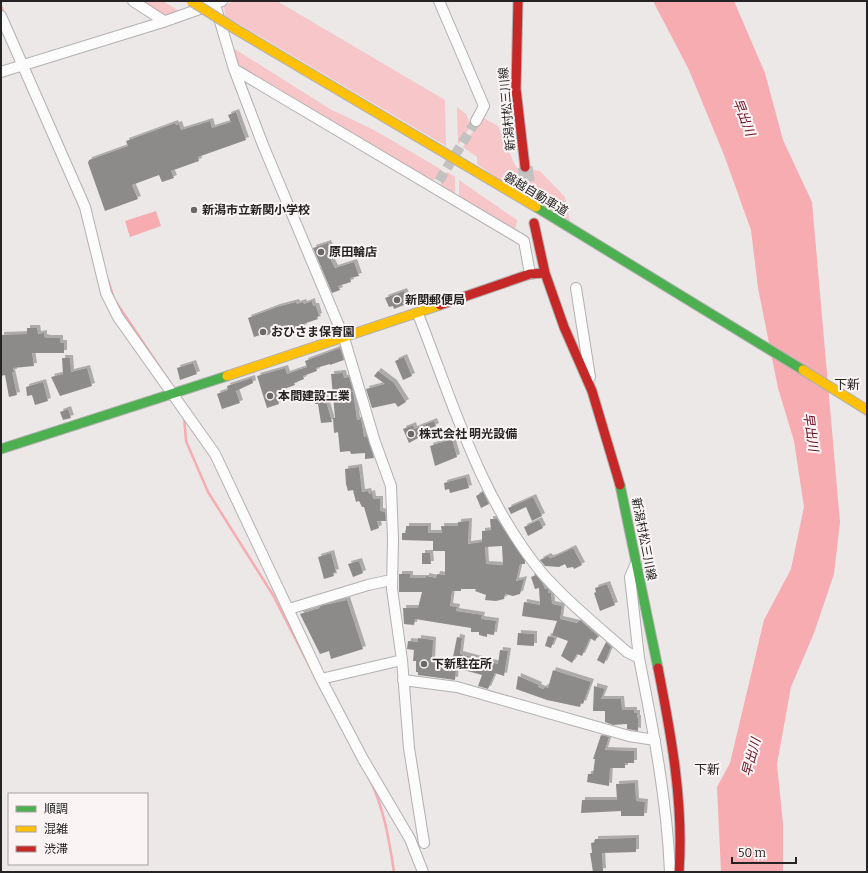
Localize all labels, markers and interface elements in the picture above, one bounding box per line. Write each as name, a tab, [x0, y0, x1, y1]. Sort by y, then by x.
street label: 新潟村松三川線	[496, 67, 518, 151]
water label: 早出川	[730, 96, 759, 140]
street label: 磐越自動車道	[502, 169, 570, 219]
place label: 新潟市立新関小学校	[202, 203, 310, 217]
marker: 新潟市立新関小学校	[189, 205, 199, 215]
place label: 原田輪店	[329, 245, 377, 259]
marker: 原田輪店	[316, 247, 326, 257]
place label: 新関郵便局	[405, 293, 465, 307]
marker: 新関郵便局	[392, 295, 402, 305]
place label: おひさま保育園	[271, 325, 355, 339]
marker: おひさま保育園	[258, 327, 268, 337]
district label: 下新	[834, 377, 860, 392]
place label: 本間建設工業	[278, 389, 350, 403]
marker: 本間建設工業	[265, 391, 275, 401]
water label: 早出川	[801, 412, 821, 454]
place label: 株式会社 明光設備	[419, 427, 517, 441]
marker: 株式会社 明光設備	[406, 429, 416, 439]
street label: 新潟村松三川線	[629, 496, 659, 582]
place label: 下新駐在所	[432, 657, 492, 671]
marker: 下新駐在所	[419, 659, 429, 669]
water label: 早出川	[739, 734, 764, 778]
district label: 下新	[694, 762, 720, 777]
legend	[8, 793, 148, 865]
text: 順調	[44, 802, 68, 816]
text: 混雑	[44, 822, 68, 836]
scale bar	[732, 839, 796, 865]
text: 渋滞	[44, 842, 68, 856]
text: 50 m	[738, 846, 767, 860]

